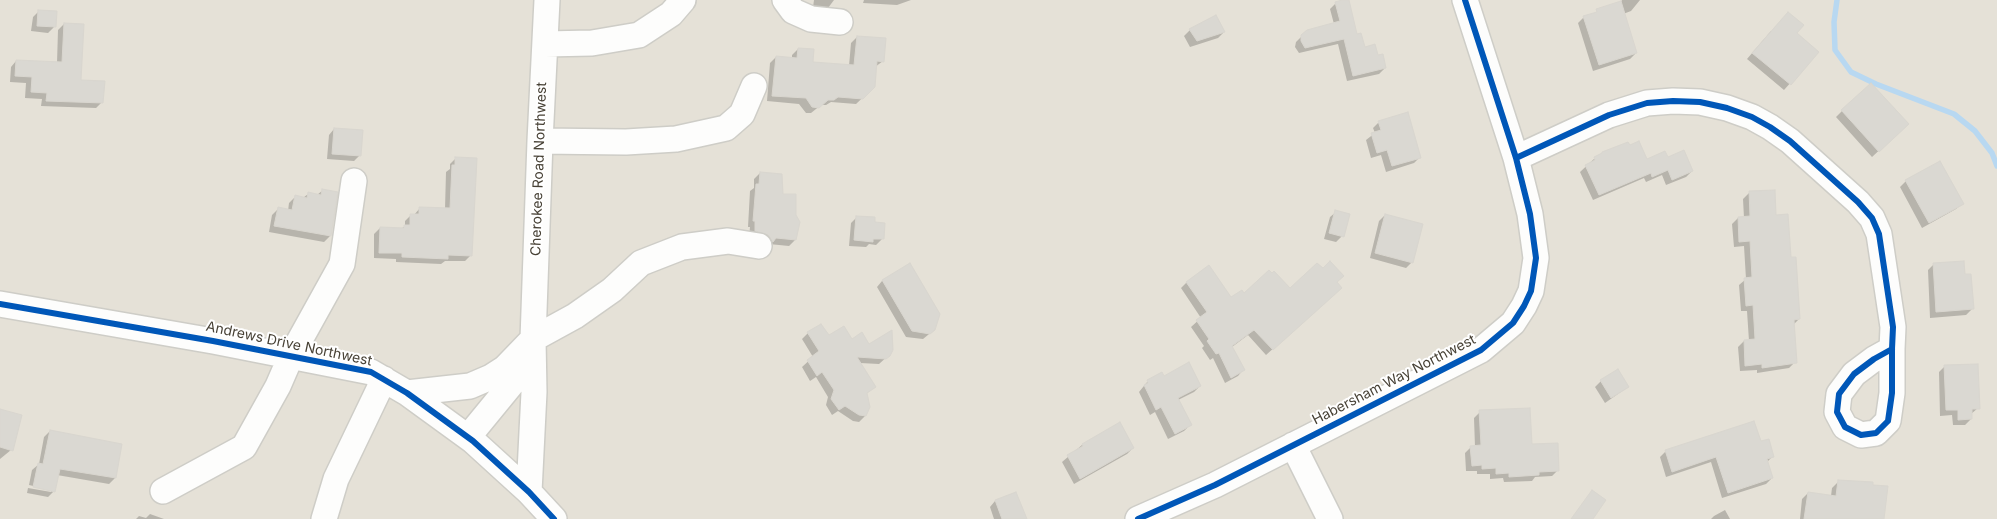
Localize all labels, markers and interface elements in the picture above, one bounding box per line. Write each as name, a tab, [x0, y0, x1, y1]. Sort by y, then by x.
street label: Cherokee Road Northwest	[528, 82, 550, 256]
street label: Andrews Drive Northwest	[204, 318, 374, 370]
street label: Habersham Way Northwest	[1309, 331, 1479, 429]

